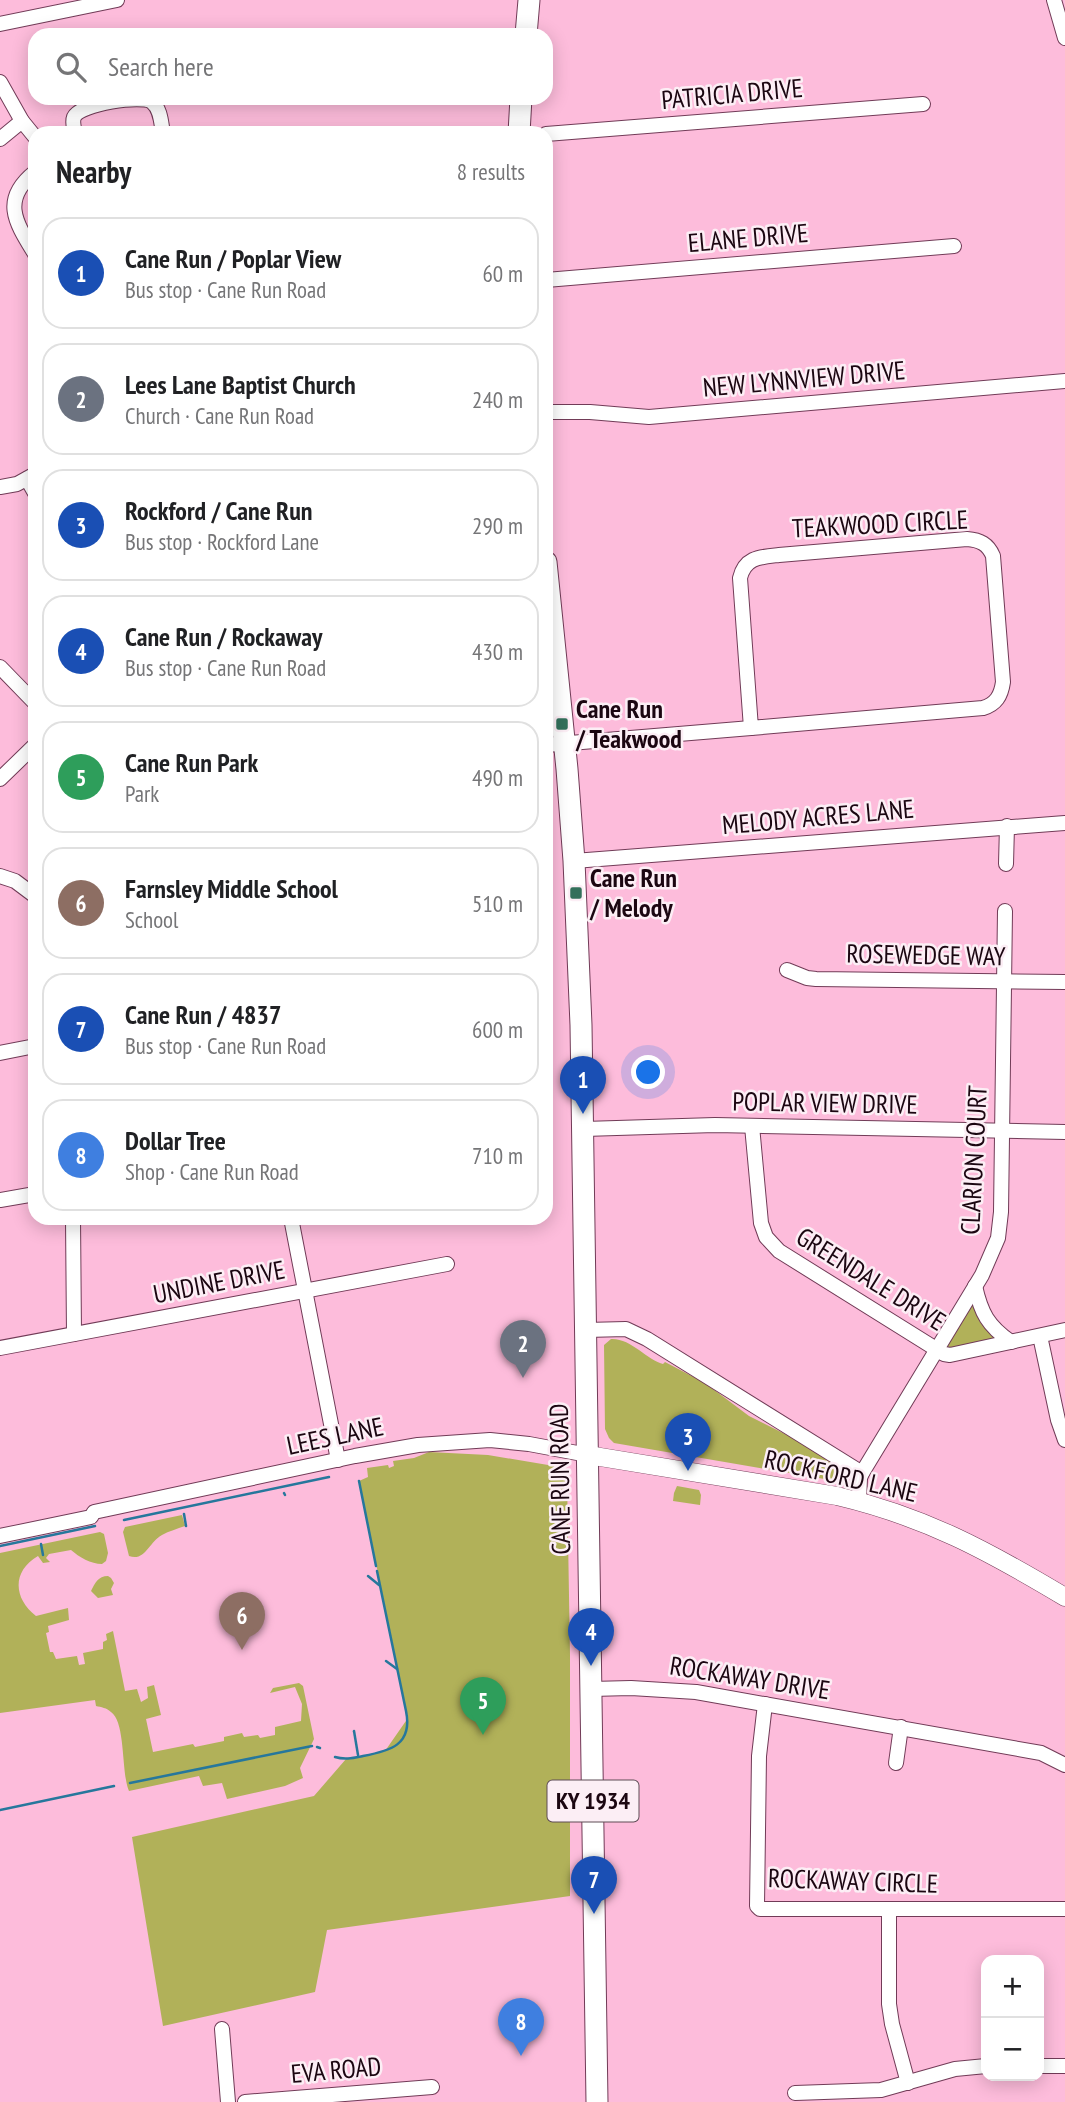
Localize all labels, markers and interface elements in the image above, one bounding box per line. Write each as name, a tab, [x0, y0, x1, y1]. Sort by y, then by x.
search box	[28, 28, 553, 105]
icon: search	[52, 48, 90, 86]
text: Search here	[108, 50, 214, 83]
street label: PATRICIA DRIVE	[660, 71, 804, 116]
text: Nearby	[56, 152, 131, 191]
text: 8 results	[457, 157, 525, 186]
street label: ELANE DRIVE	[687, 216, 809, 259]
text: Cane Run / Poplar View	[125, 242, 341, 275]
text: 1	[76, 259, 87, 288]
text: 60 m	[482, 259, 523, 288]
text: Bus stop · Cane Run Road	[125, 275, 326, 304]
street label: NEW LYNNVIEW DRIVE	[701, 353, 907, 404]
text: Lees Lane Baptist Church	[125, 368, 356, 401]
text: 2	[76, 385, 87, 414]
text: 240 m	[472, 385, 523, 414]
text: Church · Cane Run Road	[125, 401, 314, 430]
text: Rockford / Cane Run	[125, 494, 312, 527]
street label: TEAKWOOD CIRCLE	[791, 502, 969, 545]
text: 3	[76, 511, 87, 540]
text: 290 m	[472, 511, 523, 540]
text: Bus stop · Rockford Lane	[125, 527, 319, 556]
text: Cane Run / Rockaway	[125, 620, 322, 653]
text: 4	[76, 637, 87, 666]
text: 430 m	[472, 637, 523, 666]
text: Bus stop · Cane Run Road	[125, 653, 326, 682]
place label: Cane Run / Teakwood	[575, 692, 682, 755]
marker: Cane Run / Teakwood	[554, 716, 570, 732]
text: Cane Run Park	[125, 746, 258, 779]
text: 5	[76, 763, 87, 792]
text: 490 m	[472, 763, 523, 792]
text: Park	[125, 779, 159, 808]
street label: MELODY ACRES LANE	[721, 792, 915, 841]
place label: Cane Run / Melody	[589, 861, 677, 924]
text: Farnsley Middle School	[125, 872, 338, 905]
marker: Cane Run / Melody	[568, 885, 584, 901]
text: 6	[76, 889, 87, 918]
text: 510 m	[472, 889, 523, 918]
text: School	[125, 905, 178, 934]
street label: ROSEWEDGE WAY	[846, 937, 1006, 972]
text: Cane Run / 4837	[125, 998, 281, 1031]
text: 7	[76, 1015, 87, 1044]
text: 600 m	[472, 1015, 523, 1044]
text: Bus stop · Cane Run Road	[125, 1031, 326, 1060]
your location	[631, 1055, 665, 1089]
pin: 1	[560, 1056, 606, 1114]
street label: POPLAR VIEW DRIVE	[732, 1084, 918, 1121]
street label: CLARION COURT	[953, 1084, 994, 1235]
text: Dollar Tree	[125, 1124, 226, 1157]
text: 8	[76, 1141, 87, 1170]
text: 710 m	[472, 1141, 523, 1170]
text: Shop · Cane Run Road	[125, 1157, 299, 1186]
street label: GREENDALE DRIVE	[791, 1220, 952, 1338]
street label: UNDINE DRIVE	[150, 1253, 287, 1310]
pin: 2	[500, 1320, 546, 1378]
street label: CANE RUN ROAD	[542, 1403, 577, 1555]
street label: LEES LANE	[283, 1409, 386, 1462]
pin: 3	[665, 1413, 711, 1471]
street label: ROCKFORD LANE	[761, 1442, 921, 1509]
pin: 6	[219, 1592, 265, 1650]
pin: 4	[568, 1608, 614, 1666]
street label: ROCKAWAY DRIVE	[668, 1649, 832, 1706]
pin: 5	[460, 1677, 506, 1735]
road number: KY 1934	[548, 1780, 638, 1822]
pin: 7	[571, 1856, 617, 1914]
street label: ROCKAWAY CIRCLE	[768, 1861, 938, 1900]
map controls	[981, 1955, 1044, 2081]
button: +	[981, 1955, 1044, 2018]
pin: 8	[498, 1998, 544, 2056]
button: −	[981, 2018, 1044, 2081]
street label: EVA ROAD	[289, 2049, 383, 2090]

